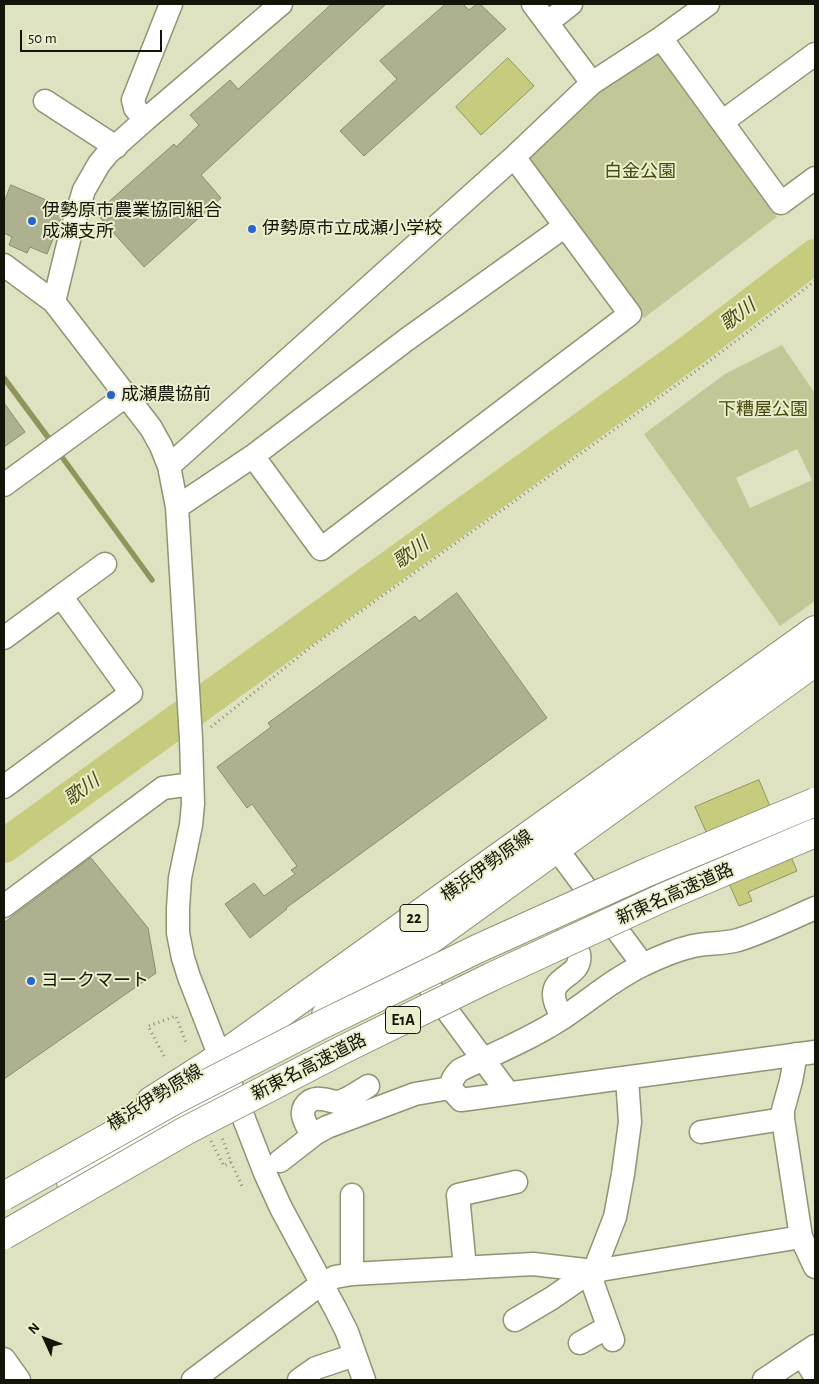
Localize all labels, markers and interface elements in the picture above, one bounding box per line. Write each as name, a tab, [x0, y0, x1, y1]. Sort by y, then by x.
scale bar	[22, 20, 165, 52]
text: 50 m	[28, 31, 57, 46]
park label: 白金公園	[604, 161, 676, 183]
place label: 伊勢原市農業協同組合 成瀬支所	[42, 200, 222, 242]
marker: 伊勢原市農業協同組合 成瀬支所	[26, 215, 38, 227]
place label: 伊勢原市立成瀬小学校	[262, 218, 442, 240]
marker: 伊勢原市立成瀬小学校	[246, 223, 258, 235]
water label: 歌川	[716, 294, 760, 336]
place label: 成瀬農協前	[121, 384, 211, 406]
marker: 成瀬農協前	[105, 389, 117, 401]
park label: 下糟屋公園	[718, 399, 808, 421]
water label: 歌川	[389, 533, 433, 573]
water label: 歌川	[60, 770, 104, 810]
street label: 横浜伊勢原線	[437, 826, 537, 906]
street label: 新東名高速道路	[613, 859, 737, 929]
road number: 22	[400, 904, 428, 931]
place label: ヨークマート	[41, 970, 149, 992]
marker: ヨークマート	[25, 975, 37, 987]
road number: E1A	[386, 1006, 420, 1034]
street label: 新東名高速道路	[248, 1029, 370, 1105]
street label: 横浜伊勢原線	[103, 1060, 207, 1136]
north arrow	[20, 1314, 70, 1364]
text: N	[26, 1320, 42, 1337]

